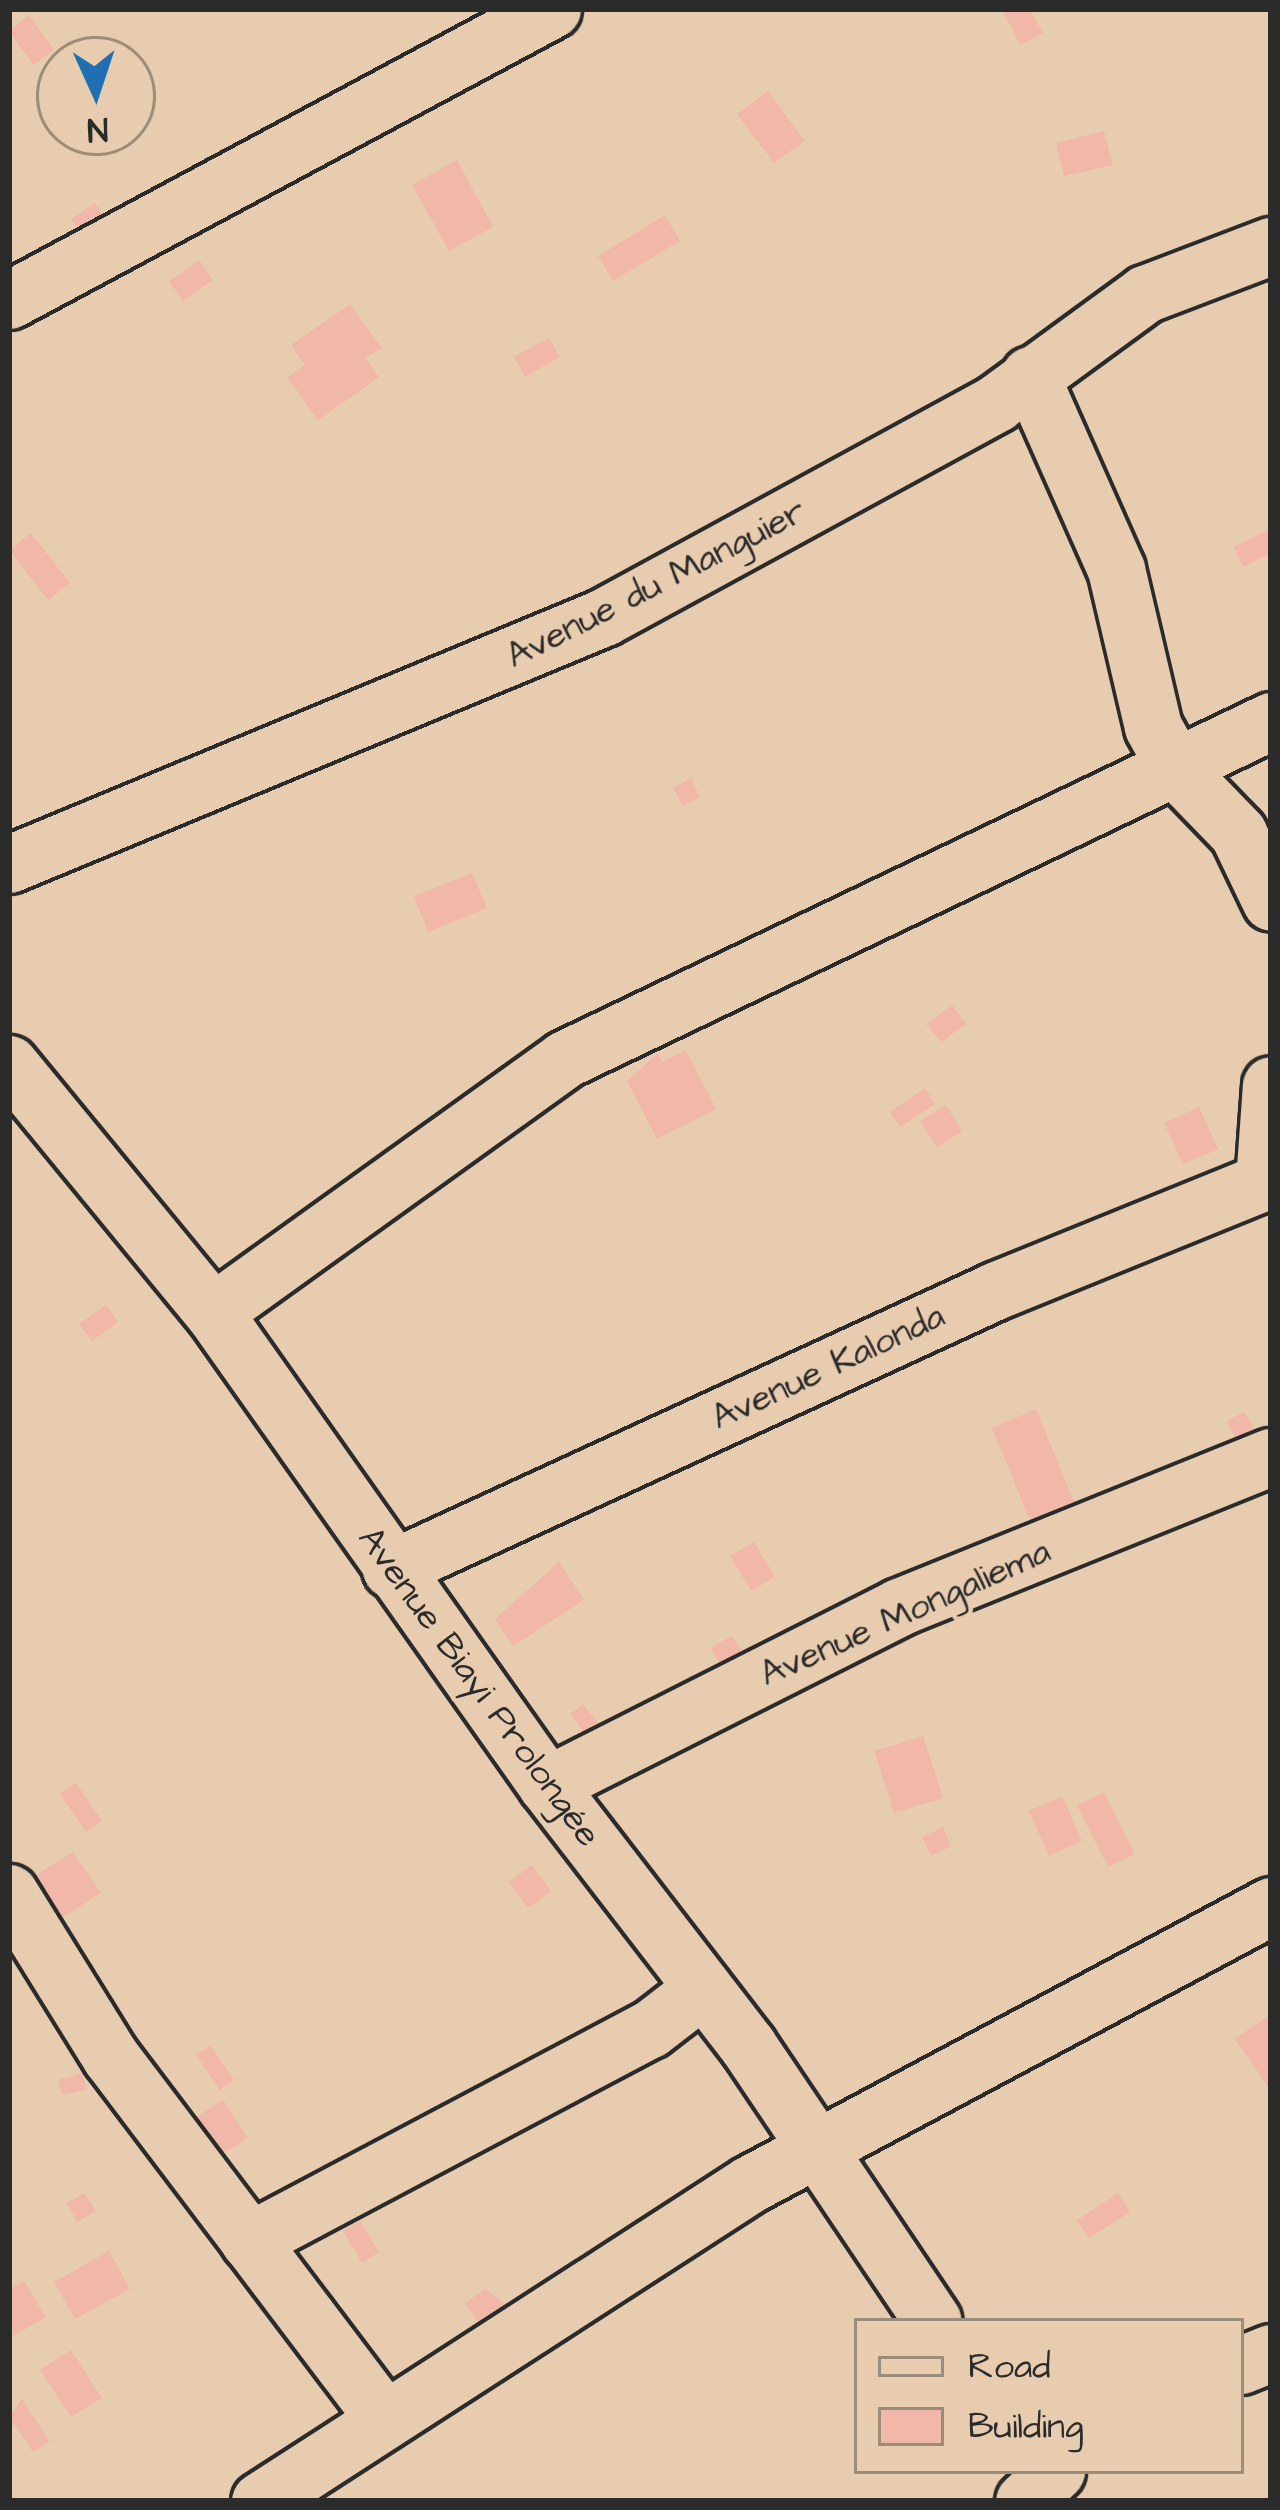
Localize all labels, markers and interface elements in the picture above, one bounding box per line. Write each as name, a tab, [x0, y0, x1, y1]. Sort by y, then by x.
north arrow	[36, 36, 156, 156]
text: N	[86, 105, 109, 152]
street label: Avenue du Manguier	[499, 490, 813, 678]
street label: Avenue Kalonda	[705, 1294, 951, 1440]
street label: Avenue Biayi Prolongée	[348, 1519, 610, 1855]
street label: Avenue Mongaliema	[753, 1530, 1057, 1696]
legend	[854, 2318, 1244, 2474]
text: Road	[968, 2341, 1051, 2392]
text: Building	[968, 2401, 1083, 2452]

